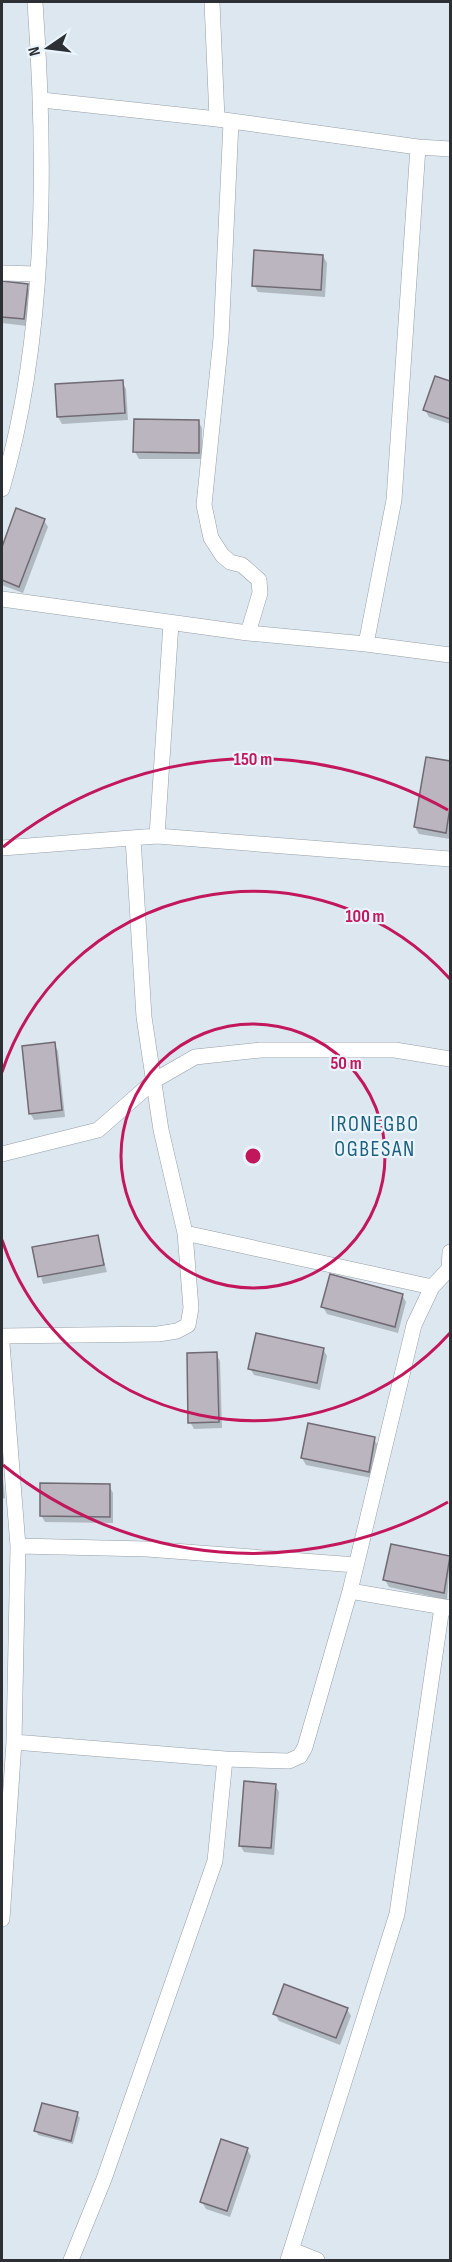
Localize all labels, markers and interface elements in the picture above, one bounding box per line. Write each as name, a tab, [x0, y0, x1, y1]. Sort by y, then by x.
north arrow	[18, 18, 78, 78]
text: N	[25, 45, 45, 58]
text: 150 m	[234, 749, 272, 770]
text: 100 m	[346, 906, 385, 927]
text: 50 m	[330, 1053, 362, 1074]
district label: IRONEGBO OGBESAN	[331, 1111, 419, 1163]
centre of rings	[243, 1146, 263, 1166]

